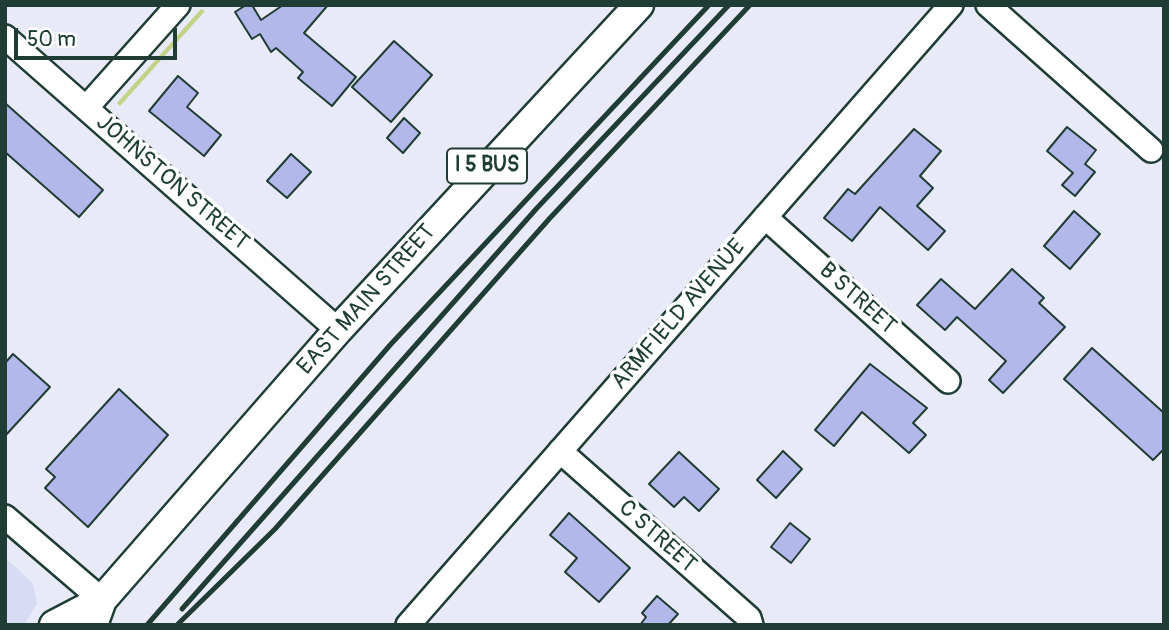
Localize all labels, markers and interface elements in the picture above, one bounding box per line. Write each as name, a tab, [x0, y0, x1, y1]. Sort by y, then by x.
scale bar	[18, 14, 180, 58]
text: 50 m	[27, 26, 76, 53]
street label: JOHNSTON STREET	[90, 109, 254, 257]
road number: I 5 BUS	[447, 148, 527, 184]
street label: EAST MAIN STREET	[292, 219, 442, 381]
street label: ARMFIELD AVENUE	[606, 234, 752, 396]
street label: B STREET	[813, 257, 901, 341]
street label: C STREET	[612, 495, 702, 579]

